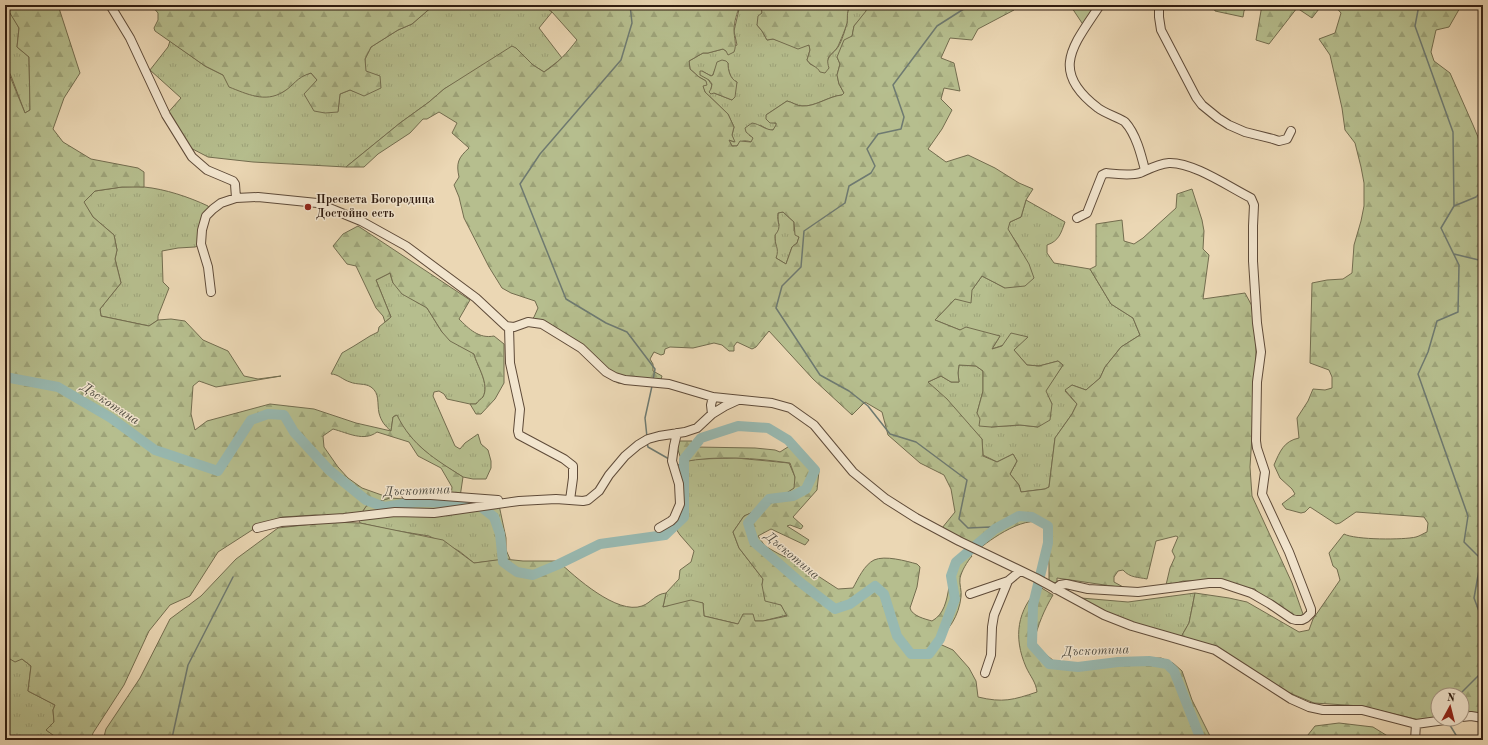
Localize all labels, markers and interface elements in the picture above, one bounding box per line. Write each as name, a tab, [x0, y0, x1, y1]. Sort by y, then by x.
place label: Пресвета Богородица Достойно есть	[316, 194, 435, 220]
marker: Пресвета Богородица Достойно есть	[303, 202, 313, 212]
water label: Дъскотина	[77, 379, 141, 428]
water label: Дъскотина	[382, 483, 451, 499]
water label: Дъскотина	[761, 528, 822, 582]
water label: Дъскотина	[1061, 643, 1130, 659]
north arrow	[1430, 687, 1470, 727]
text: N	[1446, 693, 1456, 705]

